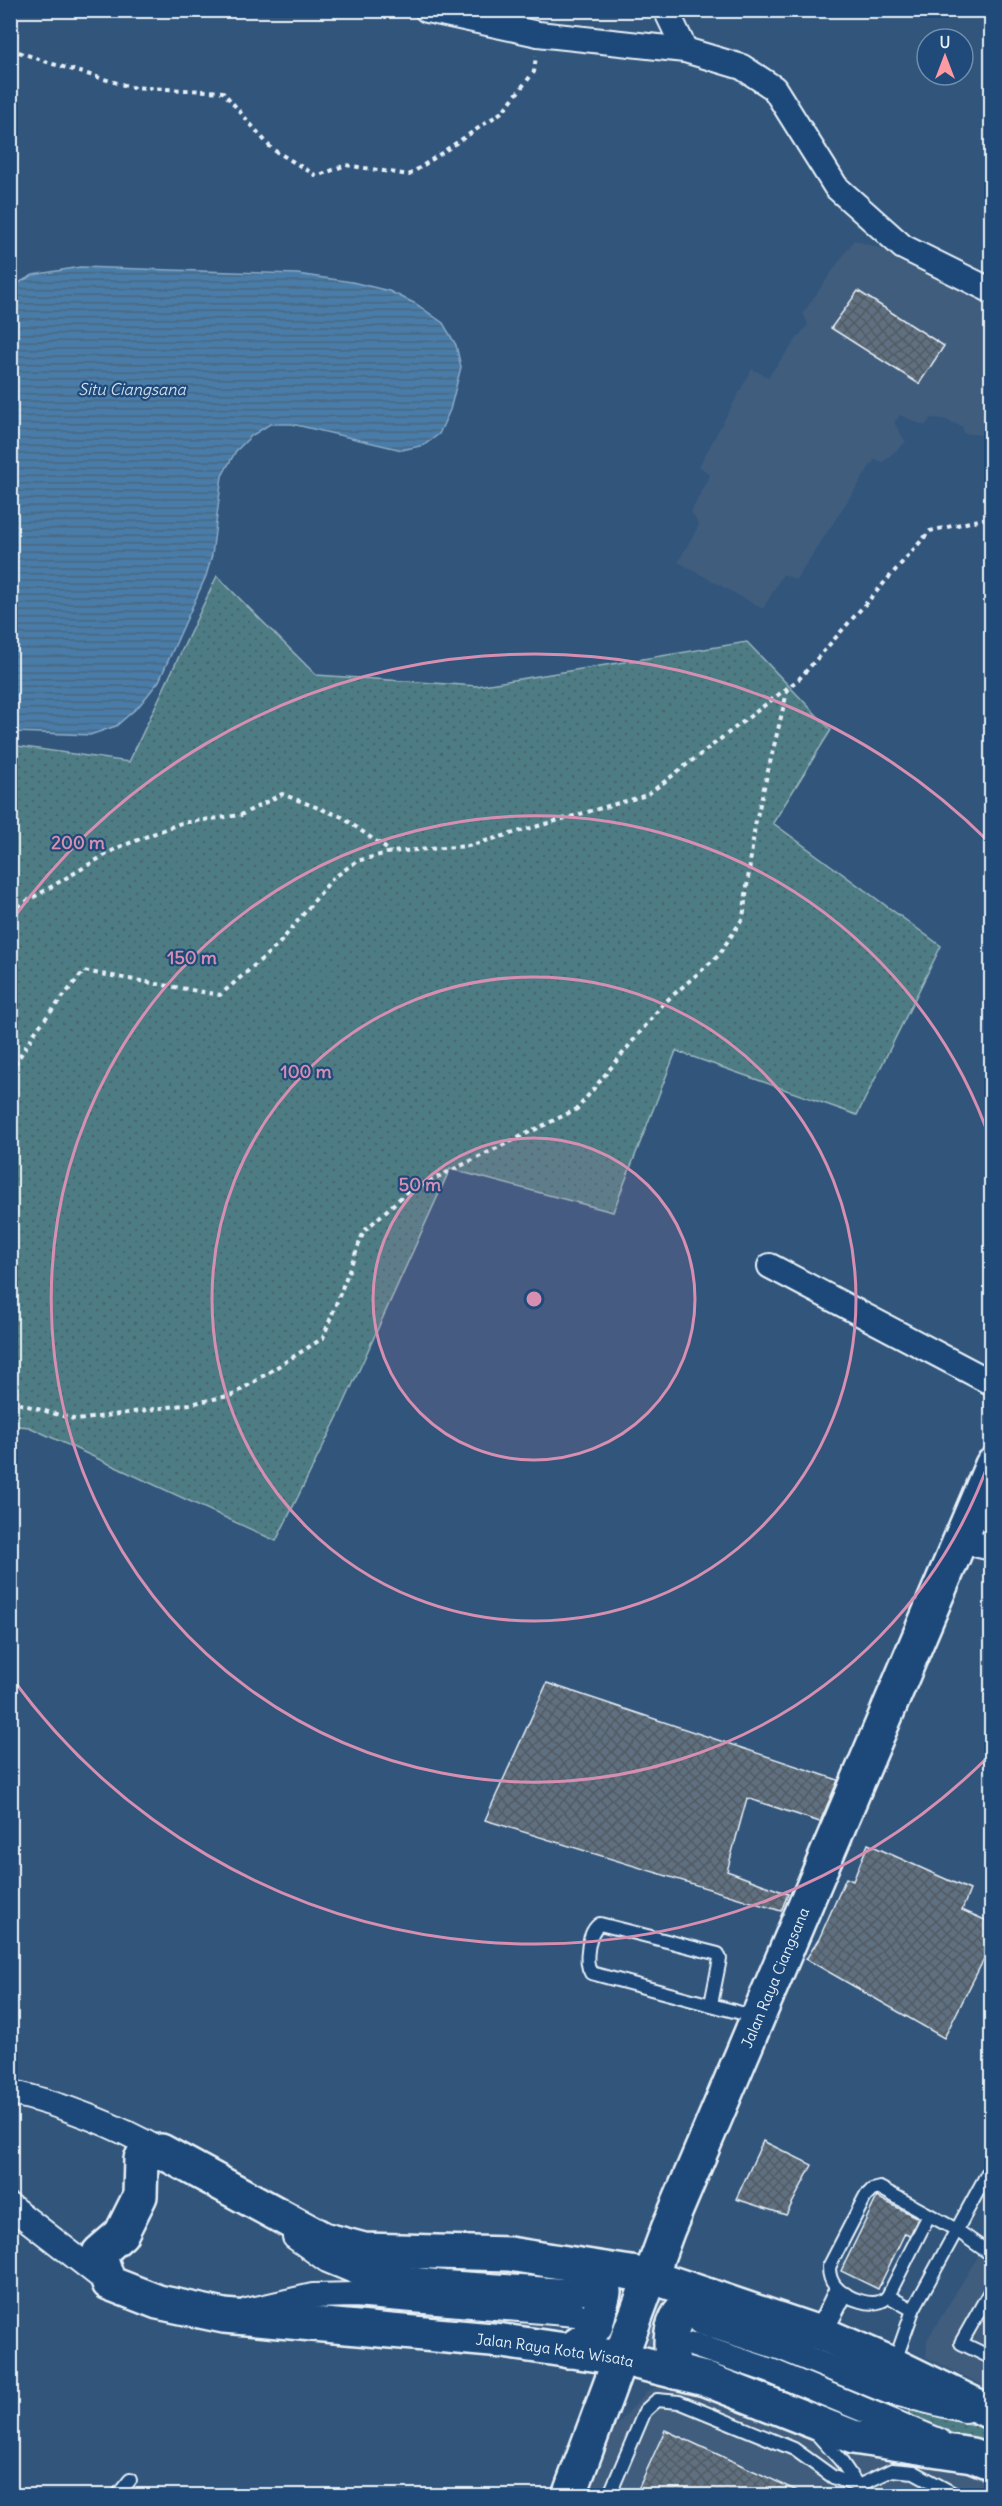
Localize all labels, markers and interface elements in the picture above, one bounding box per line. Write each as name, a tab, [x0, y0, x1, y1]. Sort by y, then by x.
north arrow	[915, 27, 975, 87]
text: U	[940, 32, 950, 52]
water label: Situ Ciangsana	[78, 379, 187, 399]
text: 200 m	[51, 831, 105, 854]
text: 150 m	[167, 946, 217, 969]
text: 100 m	[281, 1060, 332, 1083]
text: 50 m	[399, 1173, 441, 1196]
centre of rings	[524, 1289, 544, 1309]
street label: Jalan Raya Ciangsana	[737, 1904, 813, 2050]
street label: Jalan Raya Kota Wisata	[475, 2329, 636, 2371]

